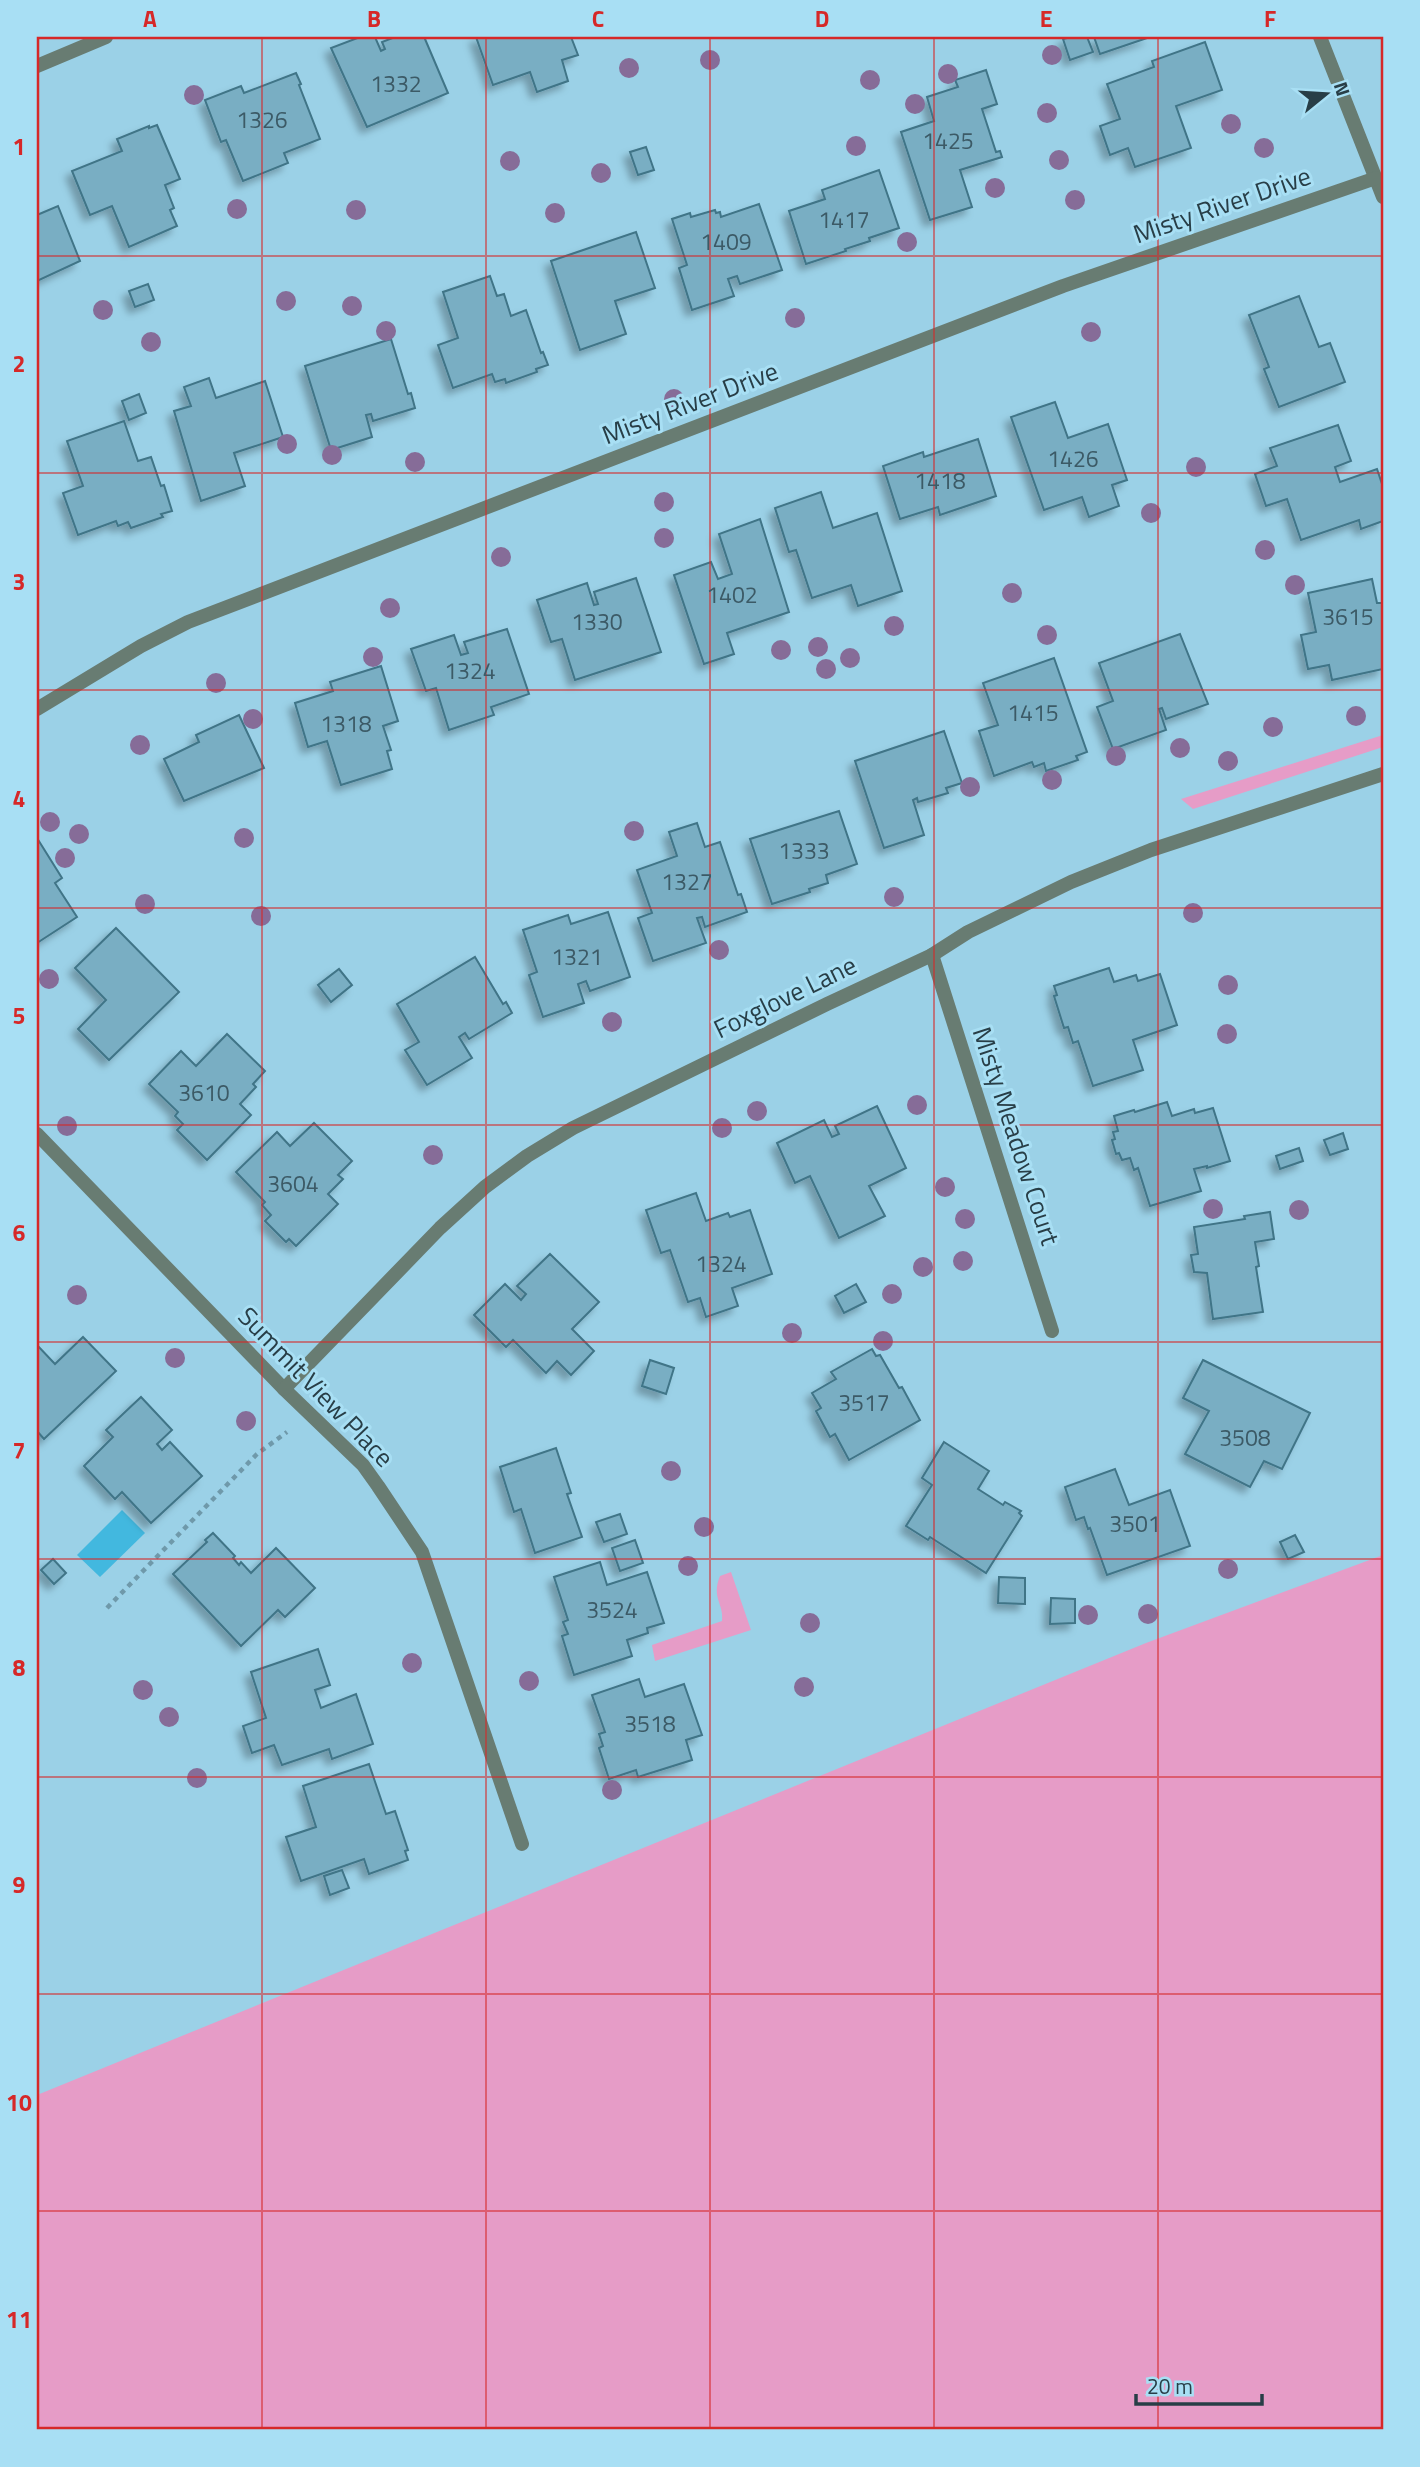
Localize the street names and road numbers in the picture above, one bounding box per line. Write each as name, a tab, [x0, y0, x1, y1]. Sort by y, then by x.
street label: Misty River Drive	[1128, 156, 1316, 253]
street label: Misty River Drive	[596, 351, 784, 454]
street label: Foxglove Lane	[707, 945, 863, 1048]
street label: Misty Meadow Court	[963, 1022, 1070, 1250]
street label: Summit View Place	[229, 1298, 403, 1476]

